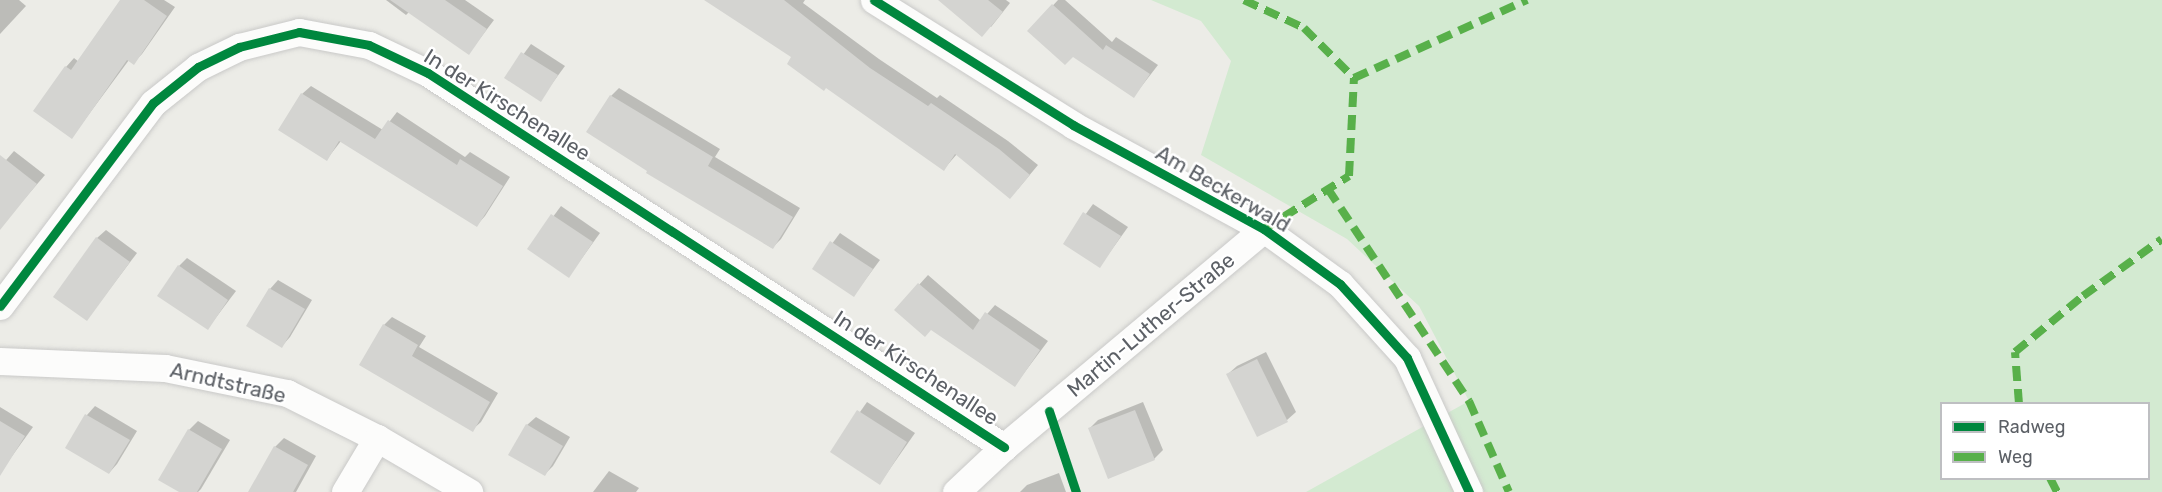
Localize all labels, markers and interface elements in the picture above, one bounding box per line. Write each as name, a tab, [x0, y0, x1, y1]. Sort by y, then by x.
street label: In der Kirschenallee	[419, 44, 595, 166]
street label: Am Beckerwald	[1151, 140, 1295, 238]
street label: Martin-Luther-Straße	[1062, 248, 1240, 402]
street label: In der Kirschenallee	[829, 305, 1003, 431]
street label: Arndtstraße	[168, 357, 288, 409]
legend	[1940, 402, 2150, 480]
text: Radweg	[1998, 416, 2065, 438]
text: Weg	[1998, 446, 2033, 468]

